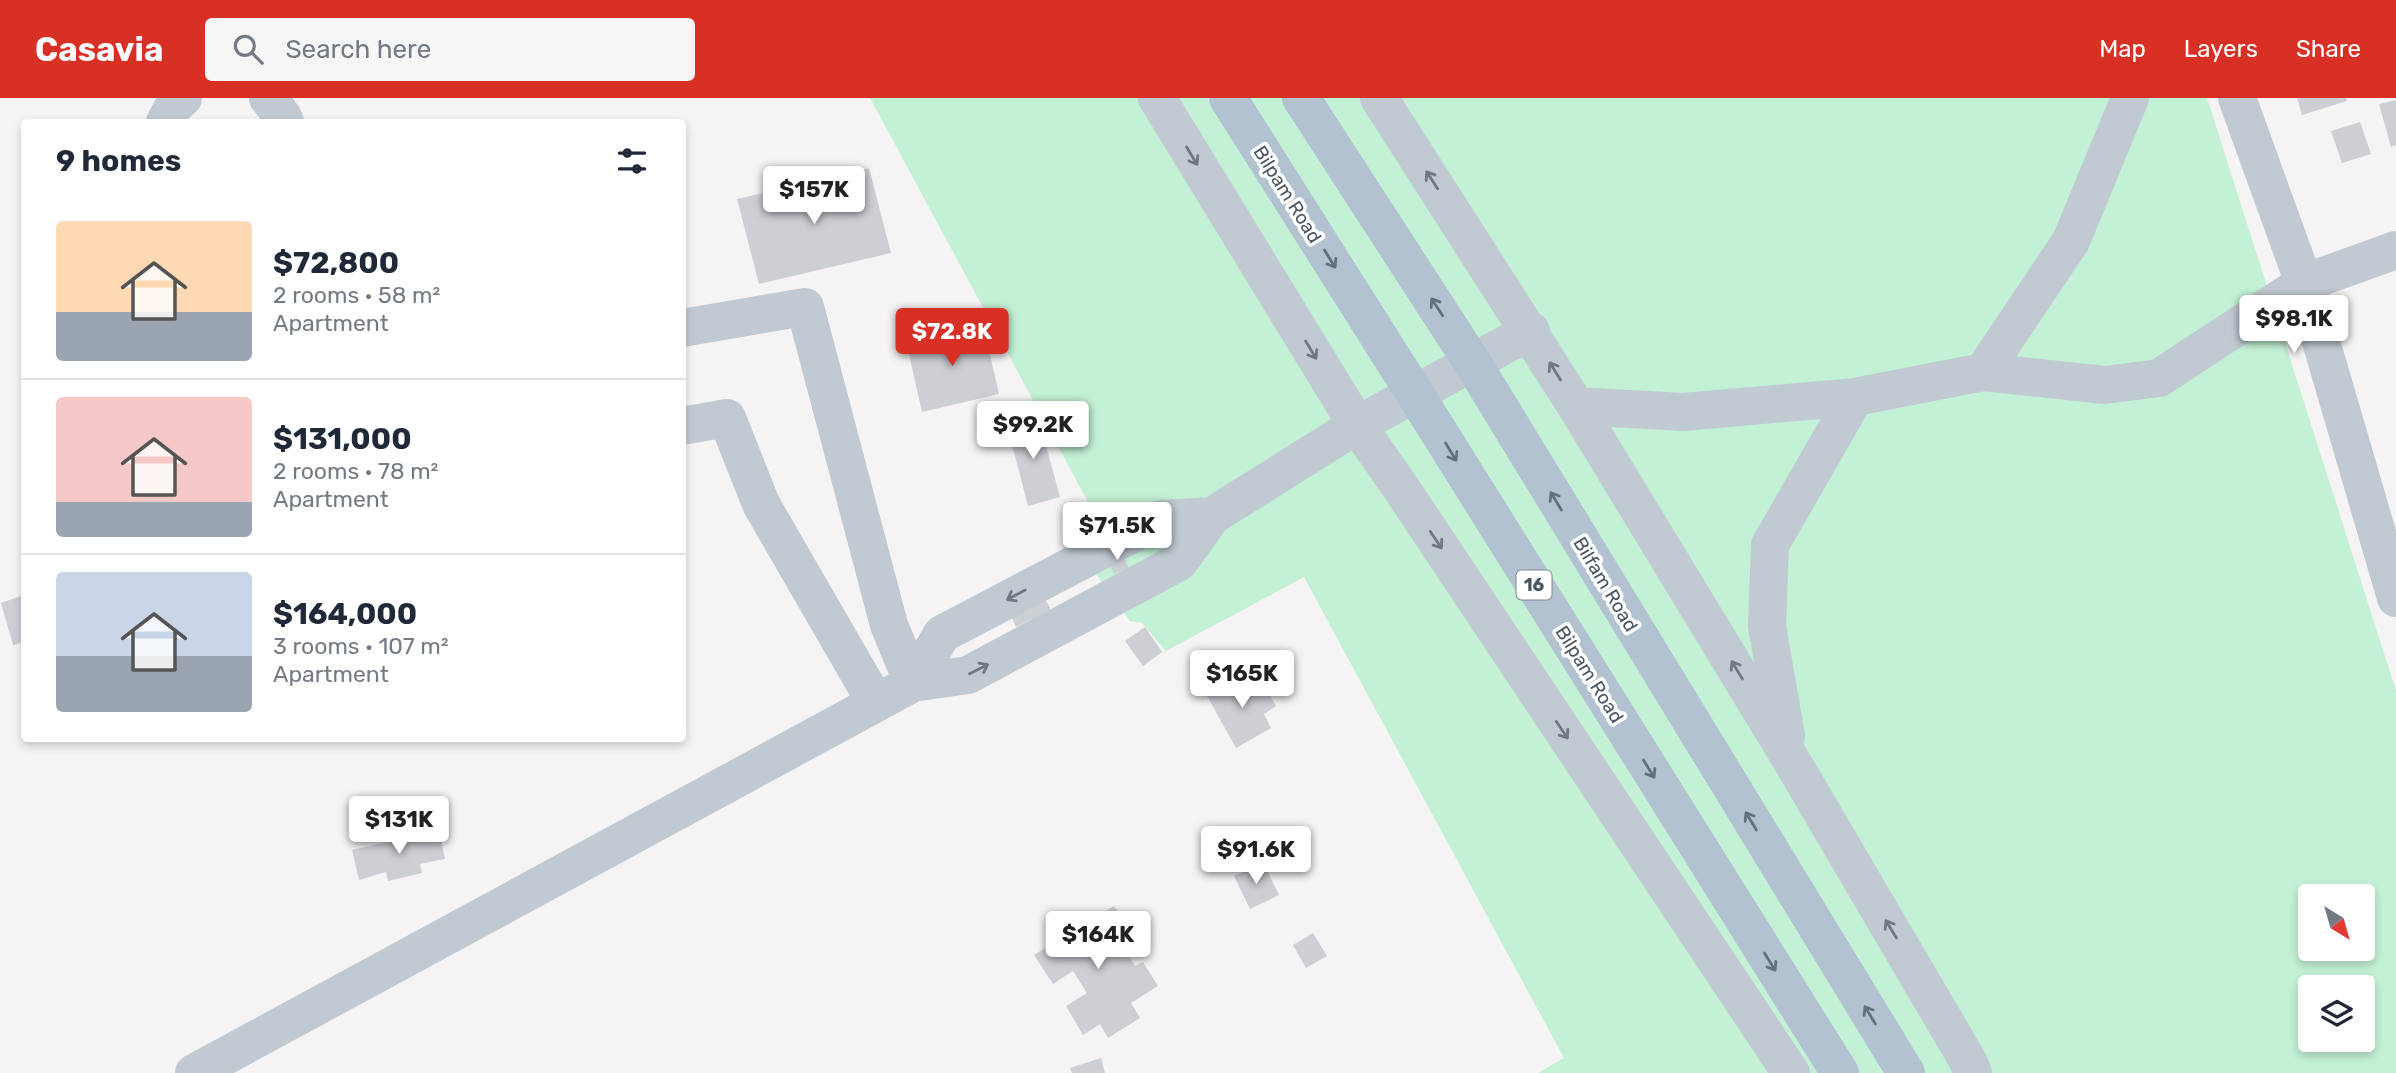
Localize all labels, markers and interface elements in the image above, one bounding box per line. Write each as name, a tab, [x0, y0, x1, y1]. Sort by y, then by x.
search box	[205, 18, 695, 81]
text: Casavia	[35, 30, 163, 69]
icon: search	[229, 30, 267, 68]
text: Search here	[285, 34, 431, 65]
text: Map	[2099, 35, 2146, 63]
text: Layers	[2184, 35, 2258, 63]
text: Share	[2296, 35, 2361, 63]
street label: Bilpam Road	[1249, 141, 1327, 247]
icon: filters	[613, 142, 651, 180]
text: 9 homes	[56, 143, 181, 179]
one-way arrow	[1186, 146, 1200, 166]
pin: $157K	[765, 166, 863, 226]
one-way arrow	[1425, 170, 1439, 190]
text: $157K	[779, 175, 849, 203]
text: $72,800	[273, 245, 399, 281]
icon: home	[112, 249, 196, 333]
one-way arrow	[1322, 249, 1337, 268]
text: 2 rooms · 58 m²	[273, 281, 440, 309]
pin: $98.1K	[2237, 296, 2351, 355]
one-way arrow	[1430, 298, 1444, 318]
text: $98.1K	[2255, 304, 2333, 332]
pin: $72.8K	[895, 308, 1009, 368]
text: Apartment	[273, 309, 389, 337]
text: $72.8K	[912, 317, 992, 345]
one-way arrow	[1304, 340, 1318, 360]
one-way arrow	[1548, 361, 1562, 381]
pin: $99.2K	[976, 402, 1090, 461]
text: $99.2K	[993, 410, 1073, 438]
text: $131,000	[273, 421, 412, 457]
icon: home	[112, 425, 196, 509]
one-way arrow	[1444, 441, 1458, 461]
text: 2 rooms · 78 m²	[273, 457, 438, 485]
text: Apartment	[273, 485, 389, 513]
one-way arrow	[1549, 492, 1563, 512]
pin: $71.5K	[1060, 503, 1174, 562]
text: $71.5K	[1079, 511, 1155, 539]
one-way arrow	[1429, 530, 1443, 549]
street label: Bilfam Road	[1568, 533, 1643, 636]
road number: 16	[1516, 570, 1552, 600]
one-way arrow	[1006, 588, 1026, 602]
text: $164,000	[273, 596, 417, 632]
icon: home	[112, 600, 196, 684]
street label: Bilpam Road	[1551, 621, 1629, 727]
text: 3 rooms · 107 m²	[273, 632, 449, 660]
pin: $165K	[1193, 650, 1291, 710]
text: $165K	[1206, 659, 1278, 687]
text: Apartment	[273, 660, 389, 688]
one-way arrow	[968, 661, 989, 675]
one-way arrow	[1729, 661, 1743, 681]
one-way arrow	[1555, 719, 1569, 739]
one-way arrow	[1643, 759, 1657, 779]
pin: $131K	[350, 796, 448, 856]
text: $131K	[365, 805, 433, 833]
one-way arrow	[1744, 811, 1758, 831]
pin: $91.6K	[1199, 826, 1313, 886]
text: $91.6K	[1217, 835, 1295, 863]
north arrow	[2298, 884, 2375, 961]
map controls	[2298, 884, 2375, 1052]
pin: $164K	[1049, 912, 1147, 971]
one-way arrow	[1883, 919, 1897, 939]
text: $164K	[1062, 920, 1134, 948]
one-way arrow	[1763, 952, 1778, 971]
button: layers	[2298, 975, 2375, 1052]
one-way arrow	[1863, 1005, 1877, 1025]

